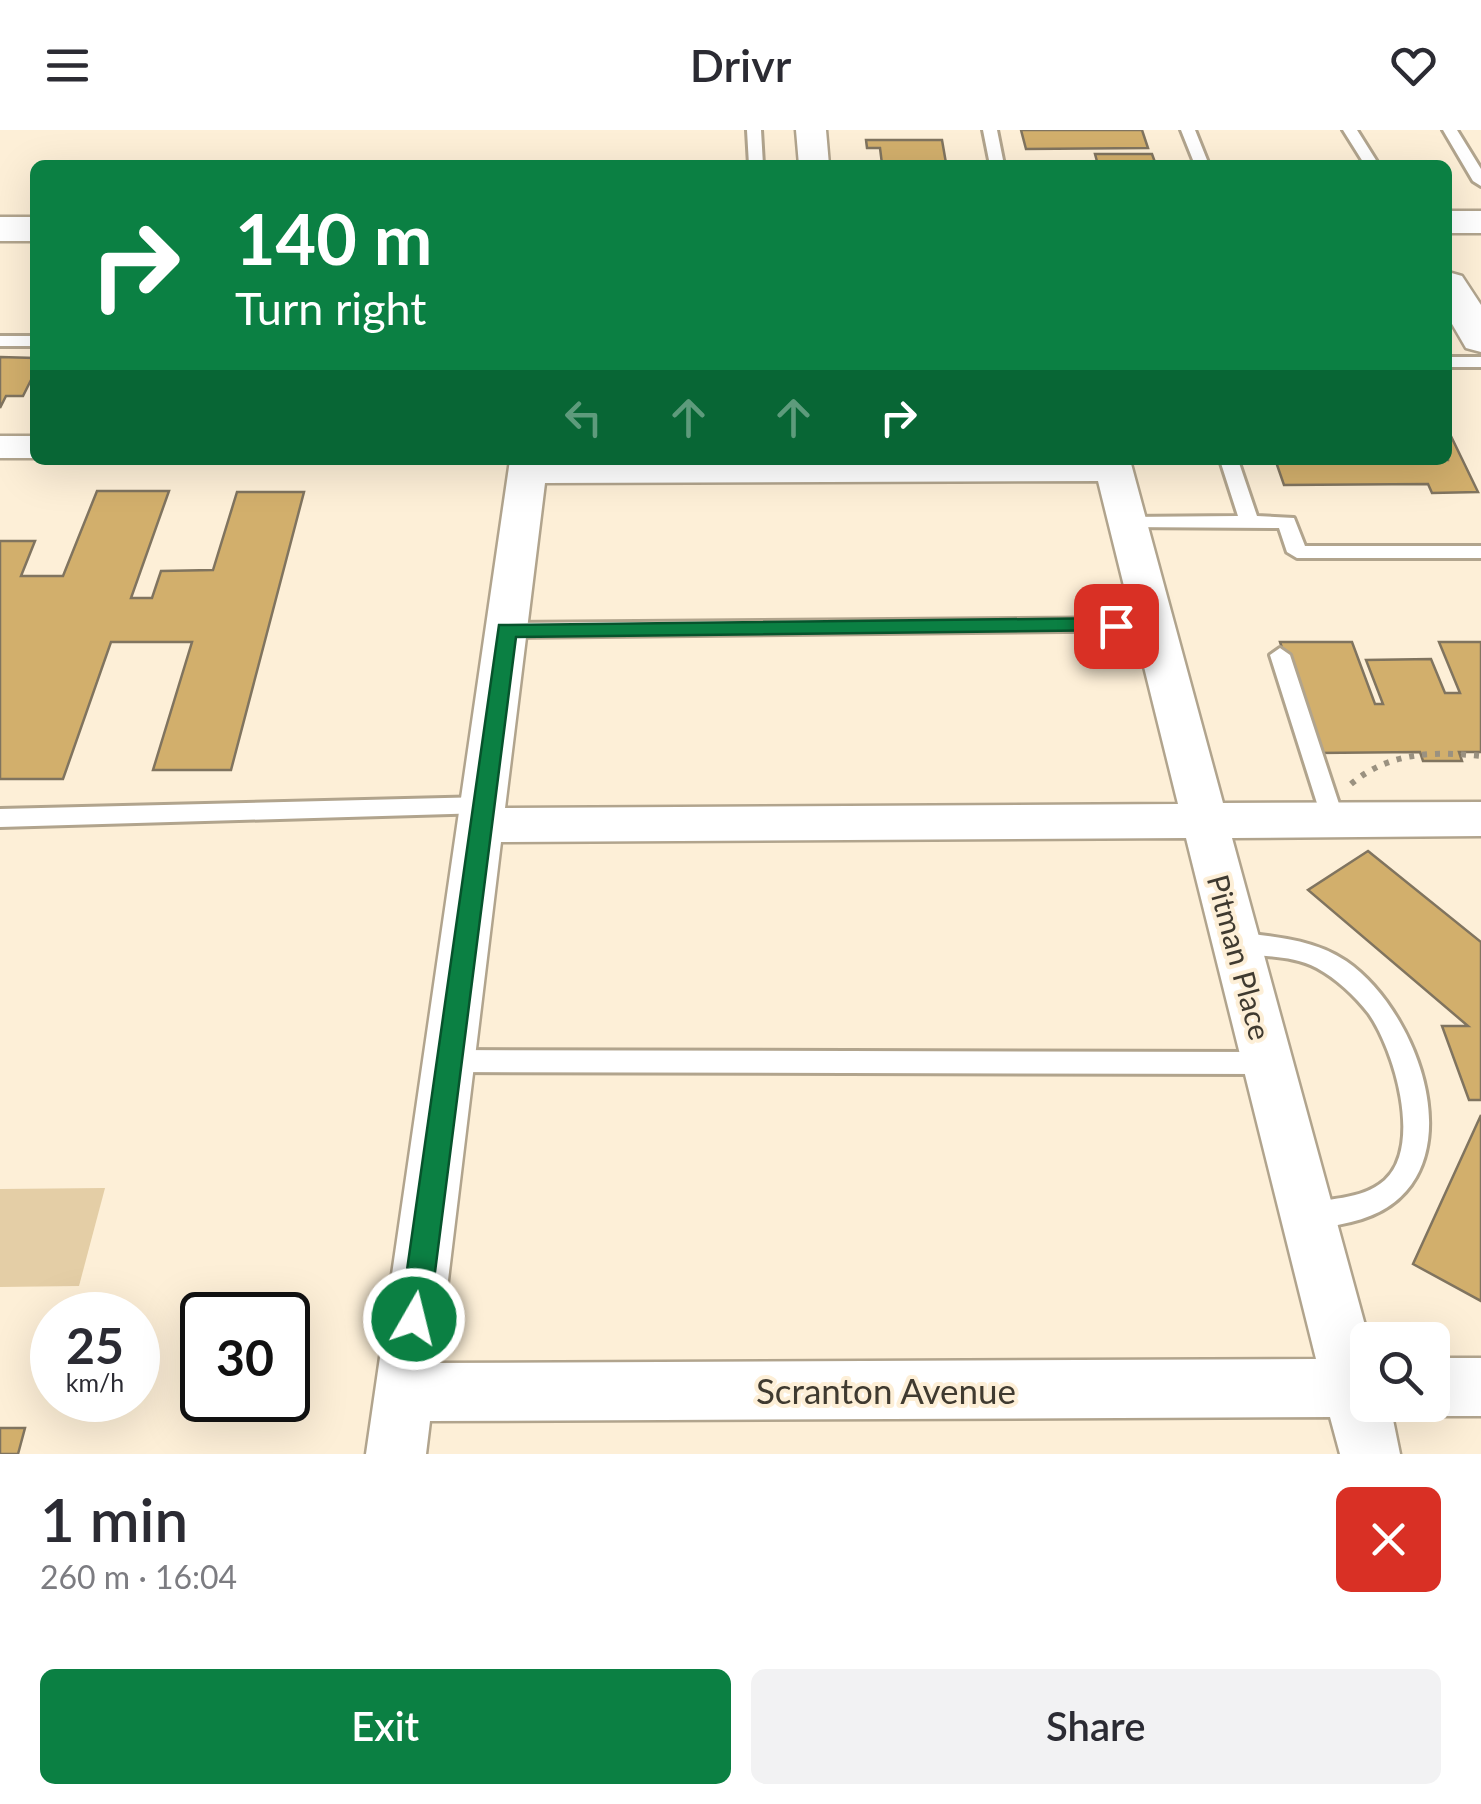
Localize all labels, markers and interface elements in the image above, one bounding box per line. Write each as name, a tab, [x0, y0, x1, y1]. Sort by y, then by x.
icon: menu	[40, 38, 95, 93]
text: Drivr	[690, 38, 791, 92]
icon: heart	[1386, 38, 1441, 93]
text: 140 m	[235, 196, 432, 280]
icon: right	[70, 200, 200, 330]
text: Turn right	[235, 281, 426, 335]
icon: left	[556, 390, 611, 445]
icon: ahead	[661, 390, 716, 445]
icon: ahead	[766, 390, 821, 445]
icon: right	[871, 390, 926, 445]
pin	[1074, 584, 1159, 669]
icon: arrive	[1089, 599, 1144, 654]
street label: Pitman Place	[1201, 870, 1279, 1044]
position arrow	[362, 1267, 466, 1371]
speed limit sign: 30	[180, 1292, 310, 1422]
text: 25	[66, 1315, 124, 1375]
map controls	[1350, 1322, 1450, 1422]
button: search	[1350, 1322, 1450, 1422]
text: km/h	[66, 1367, 124, 1397]
street label: Scranton Avenue	[756, 1369, 1016, 1411]
text: 1 min	[40, 1483, 188, 1555]
button: close	[1336, 1487, 1441, 1592]
text: 260 m · 16:04	[40, 1557, 237, 1596]
button: Exit	[40, 1669, 731, 1784]
button: Share	[751, 1669, 1441, 1784]

